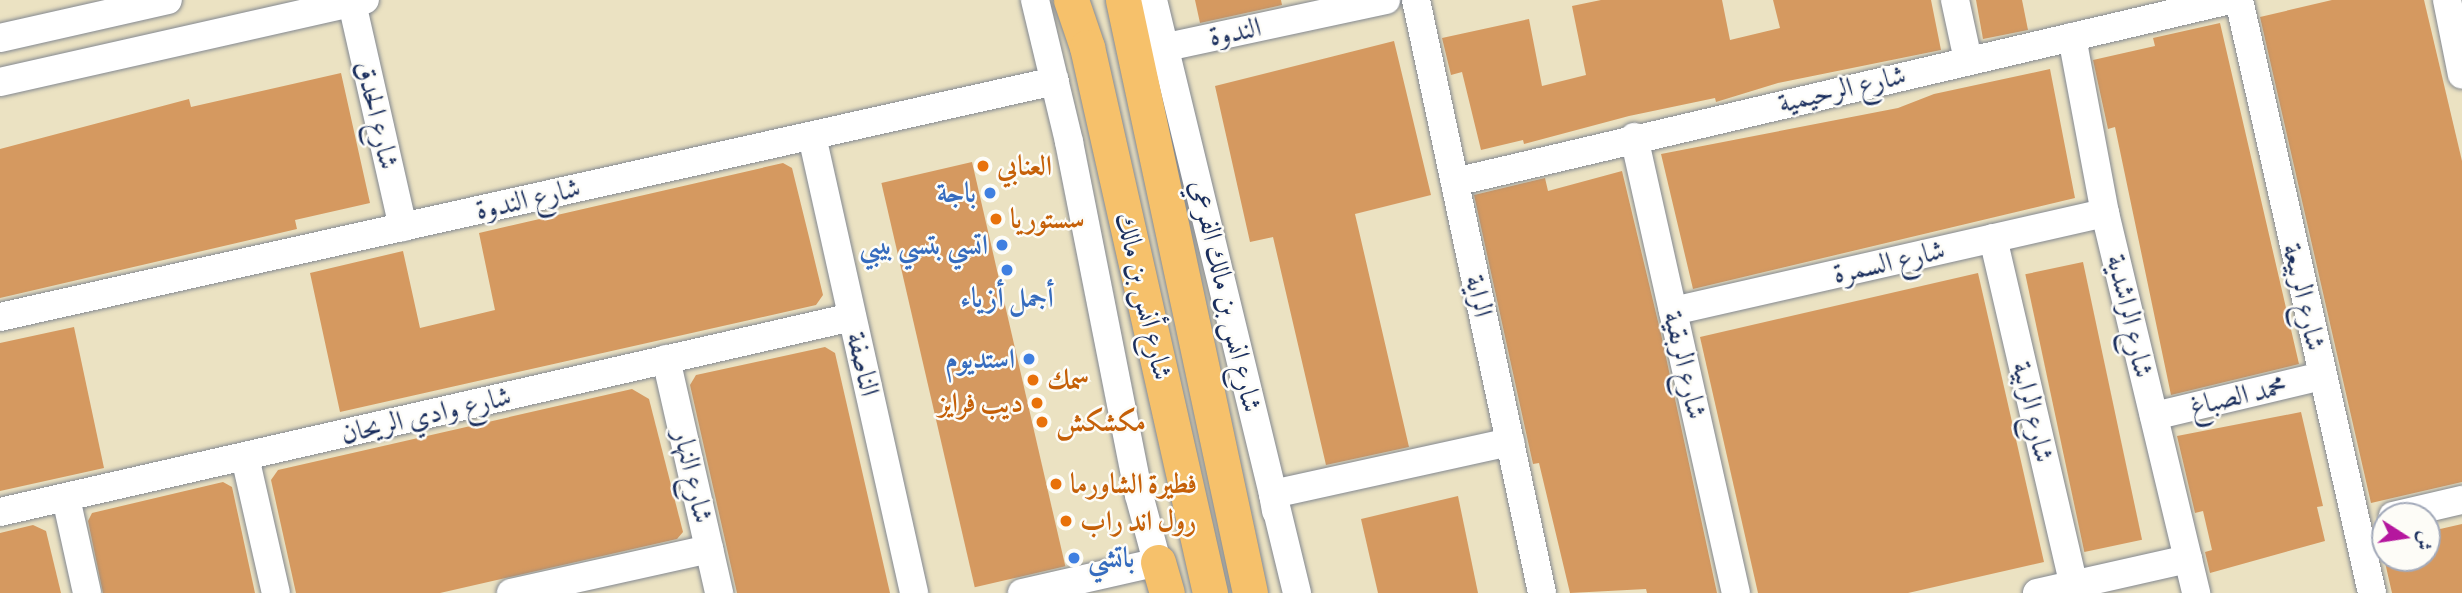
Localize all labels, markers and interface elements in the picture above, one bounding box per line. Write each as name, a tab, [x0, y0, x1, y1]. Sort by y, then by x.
street label: الندوة	[1206, 10, 1264, 54]
street label: شارع الحدق	[348, 57, 406, 173]
street label: شارع الرحيمية	[1775, 58, 1909, 120]
place label: العنابي	[997, 149, 1052, 183]
marker: العنابي	[975, 158, 991, 174]
street label: شارع الندوة	[472, 171, 584, 227]
place label: باجة	[937, 176, 976, 210]
street label: شارع انس بن مالك الفرعي	[1183, 177, 1269, 415]
marker: باجة	[982, 185, 998, 201]
place label: سستوريا	[1010, 202, 1085, 236]
street label: شارع أنس بن مالك	[1108, 209, 1180, 383]
marker: سستوريا	[988, 211, 1004, 227]
place label: اتسي بتسي بيبي	[859, 228, 988, 262]
street label: شارع السمرة	[1830, 233, 1948, 291]
marker: اتسي بتسي بيبي	[994, 237, 1010, 253]
street label: شارع الربيعة	[2275, 240, 2333, 354]
street label: شارع الراشدية	[2100, 251, 2160, 381]
marker: أجمل أزياء	[999, 262, 1015, 278]
street label: الراية	[1458, 272, 1500, 320]
place label: أجمل أزياء	[960, 281, 1054, 315]
street label: شارع الربقية	[1656, 308, 1714, 422]
street label: الناصفة	[839, 329, 887, 399]
place label: استديوم	[945, 342, 1015, 376]
marker: استديوم	[1021, 351, 1037, 367]
street label: شارع الرابية	[2005, 358, 2061, 466]
place label: سمك	[1047, 363, 1090, 397]
street label: محمد الصباغ	[2186, 369, 2290, 423]
marker: سمك	[1025, 372, 1041, 388]
street label: شارع وادي الريحان	[337, 379, 515, 451]
place label: ديب فرايز	[938, 386, 1023, 420]
marker: ديب فرايز	[1029, 395, 1045, 411]
place label: مكشكش	[1056, 405, 1146, 439]
marker: مكشكش	[1034, 414, 1050, 430]
street label: شارع النهار	[666, 426, 720, 526]
place label: فطيرة الشاورما	[1070, 467, 1197, 501]
marker: فطيرة الشاورما	[1048, 476, 1064, 492]
north arrow	[2371, 502, 2441, 572]
place label: رول اند راب	[1080, 504, 1196, 538]
marker: رول اند راب	[1058, 513, 1074, 529]
text: ش	[2410, 529, 2439, 553]
place label: باتشي	[1088, 541, 1134, 575]
marker: باتشي	[1066, 550, 1082, 566]

